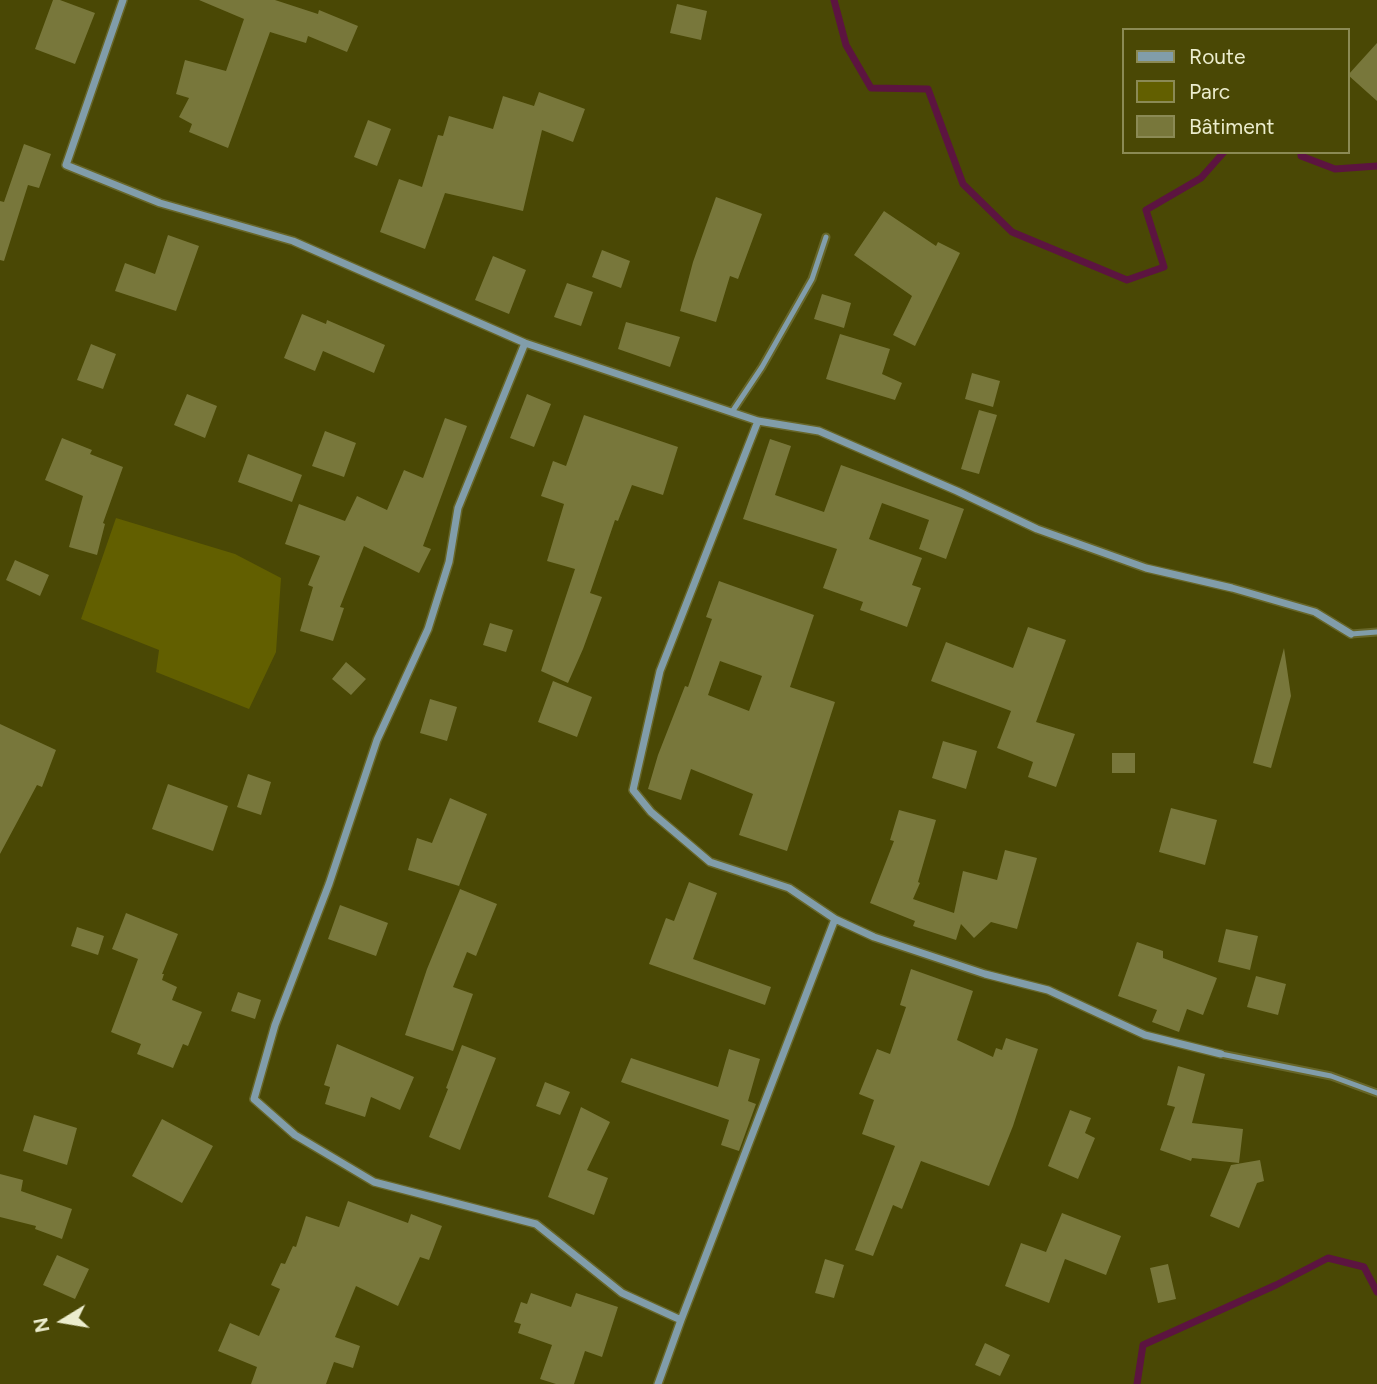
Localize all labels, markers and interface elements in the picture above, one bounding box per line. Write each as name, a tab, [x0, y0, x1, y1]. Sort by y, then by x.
legend	[1122, 28, 1349, 154]
text: Route	[1189, 44, 1245, 69]
text: Parc	[1189, 79, 1230, 104]
text: Bâtiment	[1189, 114, 1274, 139]
north arrow	[28, 1286, 98, 1356]
text: N	[29, 1316, 55, 1335]

